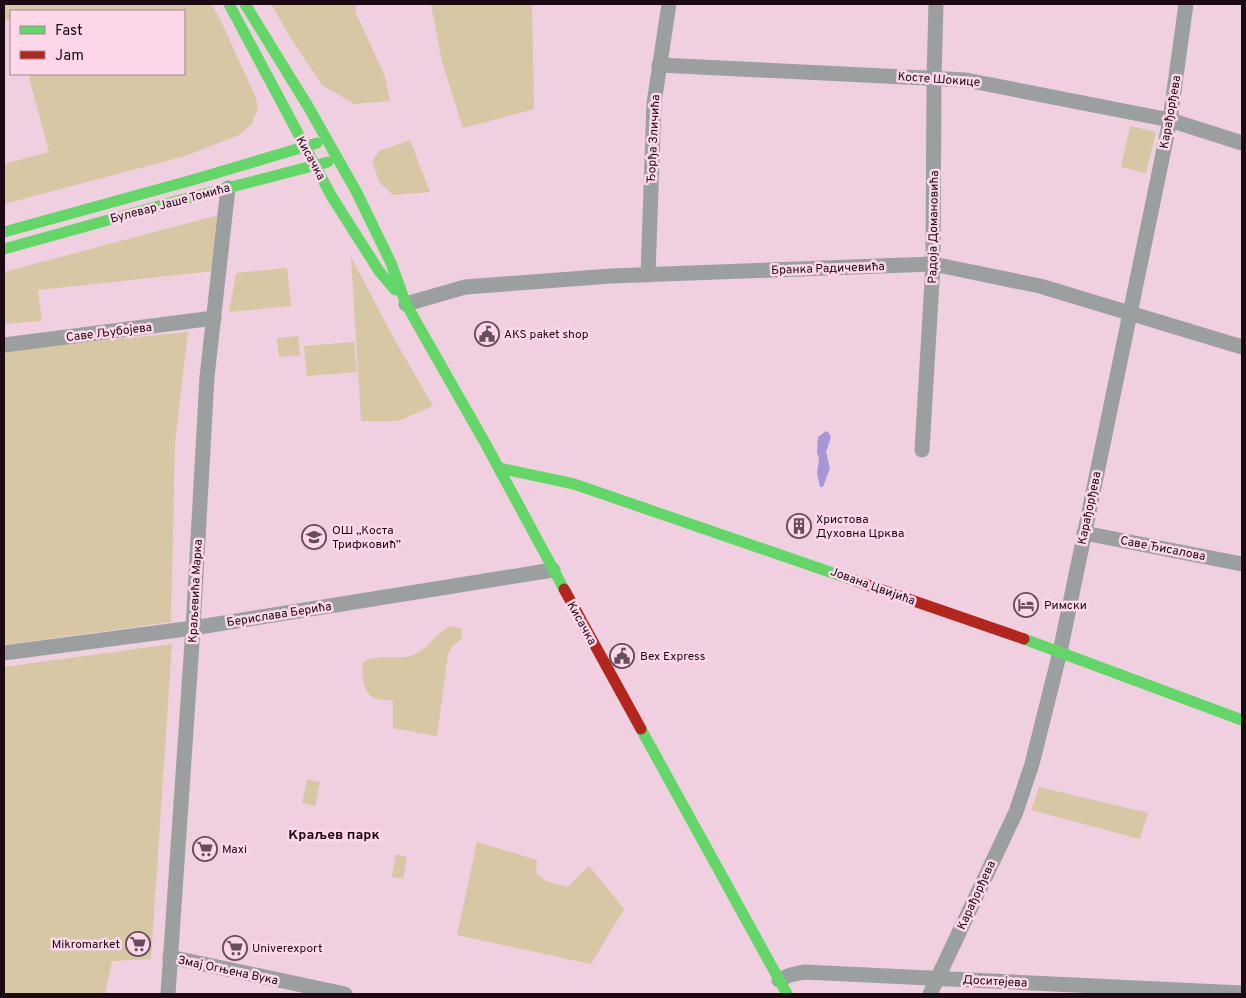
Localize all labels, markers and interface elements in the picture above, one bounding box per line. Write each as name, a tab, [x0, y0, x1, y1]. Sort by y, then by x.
legend	[10, 10, 185, 75]
text: Fast	[55, 22, 83, 41]
text: Jam	[55, 47, 84, 66]
street label: Косте Шокице	[897, 69, 981, 91]
street label: Карађорђева	[1157, 74, 1185, 150]
street label: Ђорђа Зличића	[644, 94, 664, 184]
street label: Кисачка	[292, 134, 329, 183]
street label: Радоја Домановића	[925, 170, 943, 284]
street label: Булевар Јаше Томића	[109, 180, 232, 228]
street label: Бранка Радичевића	[771, 259, 885, 279]
street label: Саве Љубојева	[65, 320, 153, 346]
public building icon: AKS paket shop	[474, 321, 500, 347]
place label: AKS paket shop	[504, 327, 589, 343]
street label: Карађорђева	[1074, 470, 1106, 546]
place label: Христова Духовна Црква	[816, 512, 904, 542]
building icon: Христова Духовна Црква	[786, 513, 812, 539]
place label: ОШ „Коста Трифковић”	[332, 523, 401, 553]
school or university icon: ОШ „Коста Трифковић”	[301, 524, 327, 550]
street label: Саве Ђисалова	[1119, 533, 1207, 565]
street label: Краљевића Марка	[185, 539, 207, 643]
street label: Јована Цвијића	[828, 564, 917, 610]
hotel icon: Римски	[1013, 592, 1039, 618]
place label: Римски	[1044, 598, 1087, 614]
street label: Берислава Берића	[226, 599, 333, 631]
street label: Кисачка	[563, 599, 600, 648]
public building icon: Bex Express	[609, 643, 635, 669]
place label: Bex Express	[640, 649, 705, 665]
district label: Краљев парк	[288, 827, 380, 844]
supermarket icon: Maxi	[192, 836, 218, 862]
place label: Maxi	[222, 842, 247, 858]
street label: Карађорђева	[954, 858, 1000, 933]
supermarket icon: Mikromarket	[125, 931, 151, 957]
supermarket icon: Univerexport	[222, 935, 248, 961]
place label: Mikromarket	[52, 937, 120, 953]
place label: Univerexport	[252, 941, 322, 957]
street label: Змај Огњена Вука	[176, 953, 280, 989]
street label: Доситејева	[962, 972, 1028, 992]

